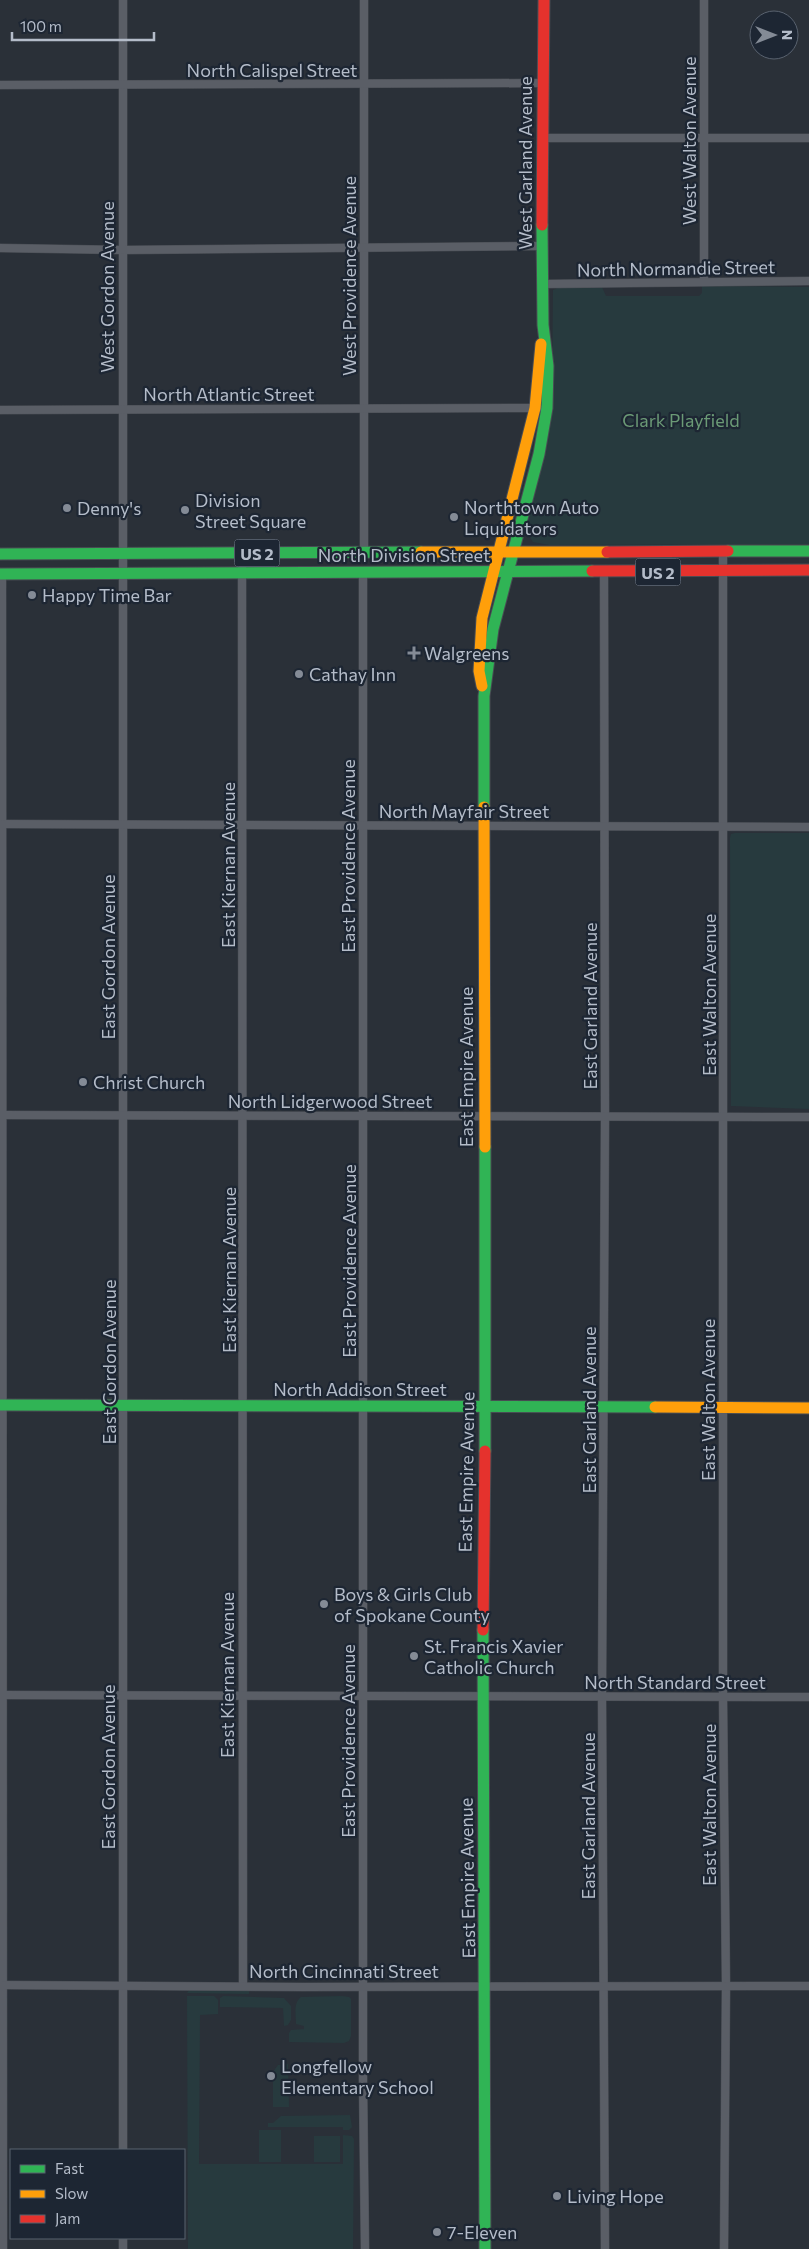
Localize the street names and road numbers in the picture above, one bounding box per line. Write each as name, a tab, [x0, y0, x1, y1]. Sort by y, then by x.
street label: West Walton Avenue	[678, 57, 700, 225]
street label: North Calispel Street	[187, 59, 357, 81]
street label: West Garland Avenue	[514, 76, 536, 250]
street label: West Providence Avenue	[338, 176, 360, 376]
street label: West Gordon Avenue	[96, 201, 118, 373]
street label: North Normandie Street	[577, 255, 775, 281]
street label: North Atlantic Street	[143, 383, 315, 405]
road number: US 2	[234, 540, 280, 566]
street label: North Division Street	[318, 544, 490, 566]
road number: US 2	[636, 558, 680, 586]
street label: East Providence Avenue	[337, 759, 359, 953]
street label: East Kiernan Avenue	[217, 782, 239, 948]
street label: North Mayfair Street	[379, 800, 549, 822]
street label: East Gordon Avenue	[97, 875, 119, 1039]
street label: East Walton Avenue	[698, 914, 720, 1076]
street label: East Garland Avenue	[579, 922, 601, 1090]
street label: East Empire Avenue	[455, 987, 477, 1147]
street label: North Lidgerwood Street	[228, 1090, 432, 1112]
street label: East Providence Avenue	[338, 1164, 360, 1358]
street label: East Kiernan Avenue	[218, 1187, 240, 1353]
street label: East Gordon Avenue	[98, 1280, 120, 1444]
street label: East Walton Avenue	[697, 1319, 719, 1481]
street label: East Garland Avenue	[578, 1326, 600, 1494]
street label: North Addison Street	[273, 1378, 447, 1400]
street label: East Empire Avenue	[454, 1392, 478, 1552]
street label: East Kiernan Avenue	[216, 1592, 238, 1758]
street label: East Providence Avenue	[337, 1644, 359, 1838]
street label: North Standard Street	[584, 1671, 766, 1693]
street label: East Gordon Avenue	[97, 1685, 119, 1849]
street label: East Walton Avenue	[698, 1724, 720, 1886]
street label: East Garland Avenue	[577, 1732, 599, 1900]
street label: East Empire Avenue	[455, 1798, 479, 1958]
street label: North Cincinnati Street	[249, 1960, 439, 1982]

